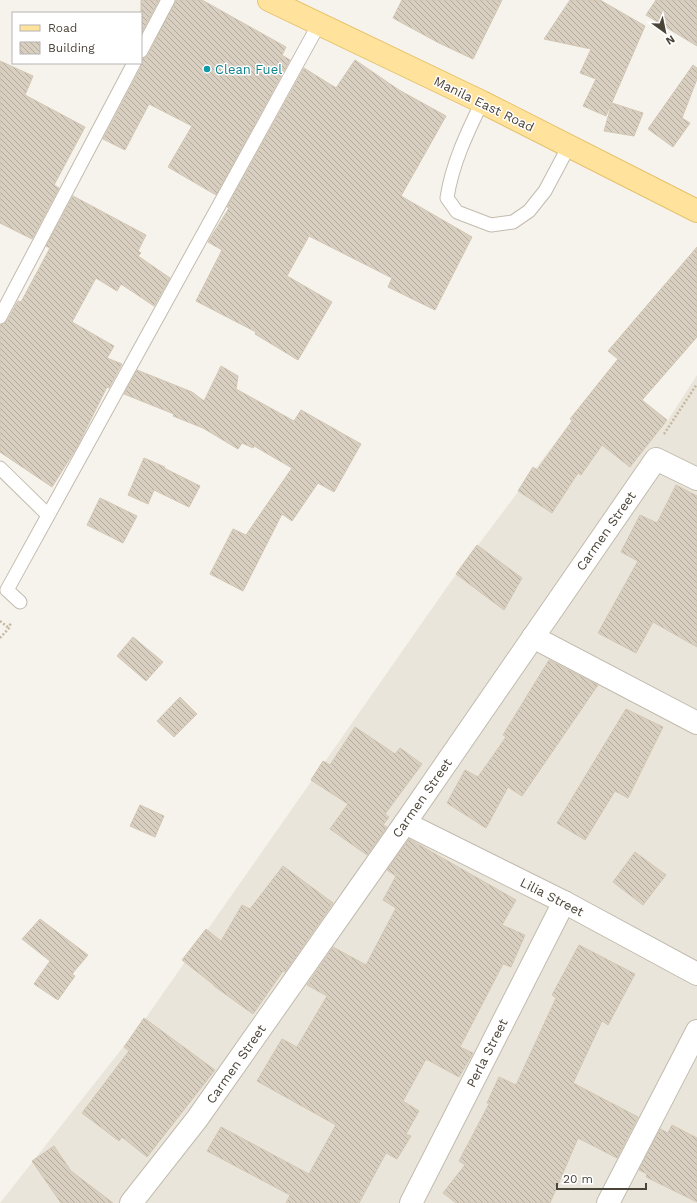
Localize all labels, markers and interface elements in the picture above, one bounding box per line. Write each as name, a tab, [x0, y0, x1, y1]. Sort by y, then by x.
legend	[12, 12, 142, 64]
north arrow	[645, 12, 685, 52]
text: Road	[48, 21, 77, 35]
text: N	[663, 32, 677, 48]
text: Building	[48, 41, 95, 55]
place label: Clean Fuel	[215, 62, 282, 77]
marker: Clean Fuel	[202, 64, 212, 74]
street label: Manila East Road	[432, 73, 536, 135]
street label: Carmen Street	[573, 488, 639, 573]
street label: Carmen Street	[389, 755, 455, 840]
street label: Lilia Street	[518, 875, 587, 920]
street label: Perla Street	[463, 1016, 511, 1090]
street label: Carmen Street	[203, 1021, 269, 1106]
scale bar	[557, 1165, 646, 1191]
text: 20 m	[563, 1172, 593, 1186]

